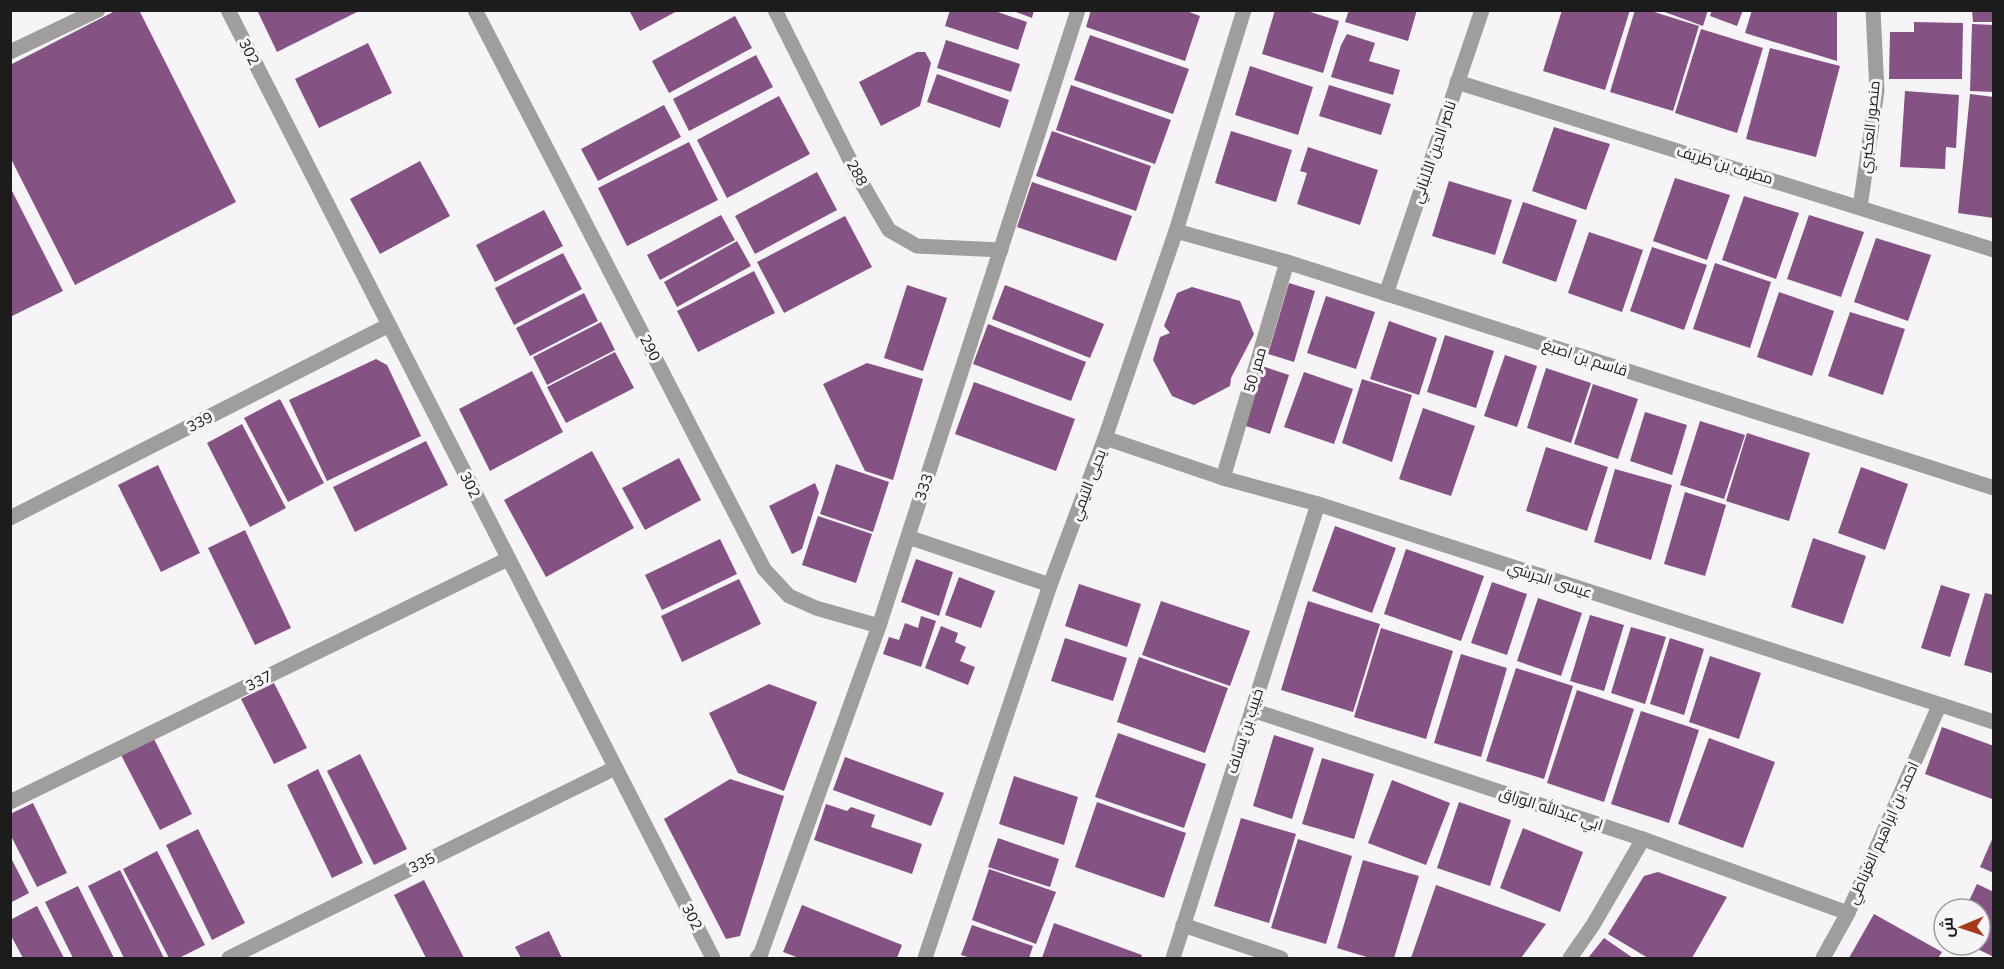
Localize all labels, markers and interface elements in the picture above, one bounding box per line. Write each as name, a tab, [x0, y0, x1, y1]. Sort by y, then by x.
street label: 302	[234, 35, 264, 69]
street label: منصور العكبري	[1855, 80, 1887, 175]
street label: ناصر الدين الألباني	[1407, 98, 1463, 207]
street label: مطرف بن طريف	[1674, 141, 1776, 189]
street label: 288	[842, 156, 872, 190]
street label: 290	[635, 331, 665, 365]
street label: قاسم بن اصبغ	[1540, 335, 1630, 382]
street label: ممر 50	[1239, 345, 1271, 395]
street label: 339	[183, 407, 217, 437]
street label: يحيى التيمي	[1065, 446, 1113, 524]
street label: 302	[455, 468, 485, 502]
street label: 333	[910, 471, 938, 503]
street label: عيسى الجرشي	[1505, 557, 1595, 605]
street label: 337	[242, 666, 276, 696]
street label: خبيب بن يساف	[1222, 686, 1268, 776]
street label: احمد بن ابراهيم الغرناطي	[1842, 758, 1925, 908]
street label: ابي عبدالله الوراق	[1496, 783, 1605, 837]
street label: 335	[405, 848, 439, 878]
north arrow	[1932, 897, 1992, 957]
street label: 302	[677, 900, 707, 934]
text: ش	[1937, 917, 1959, 938]

